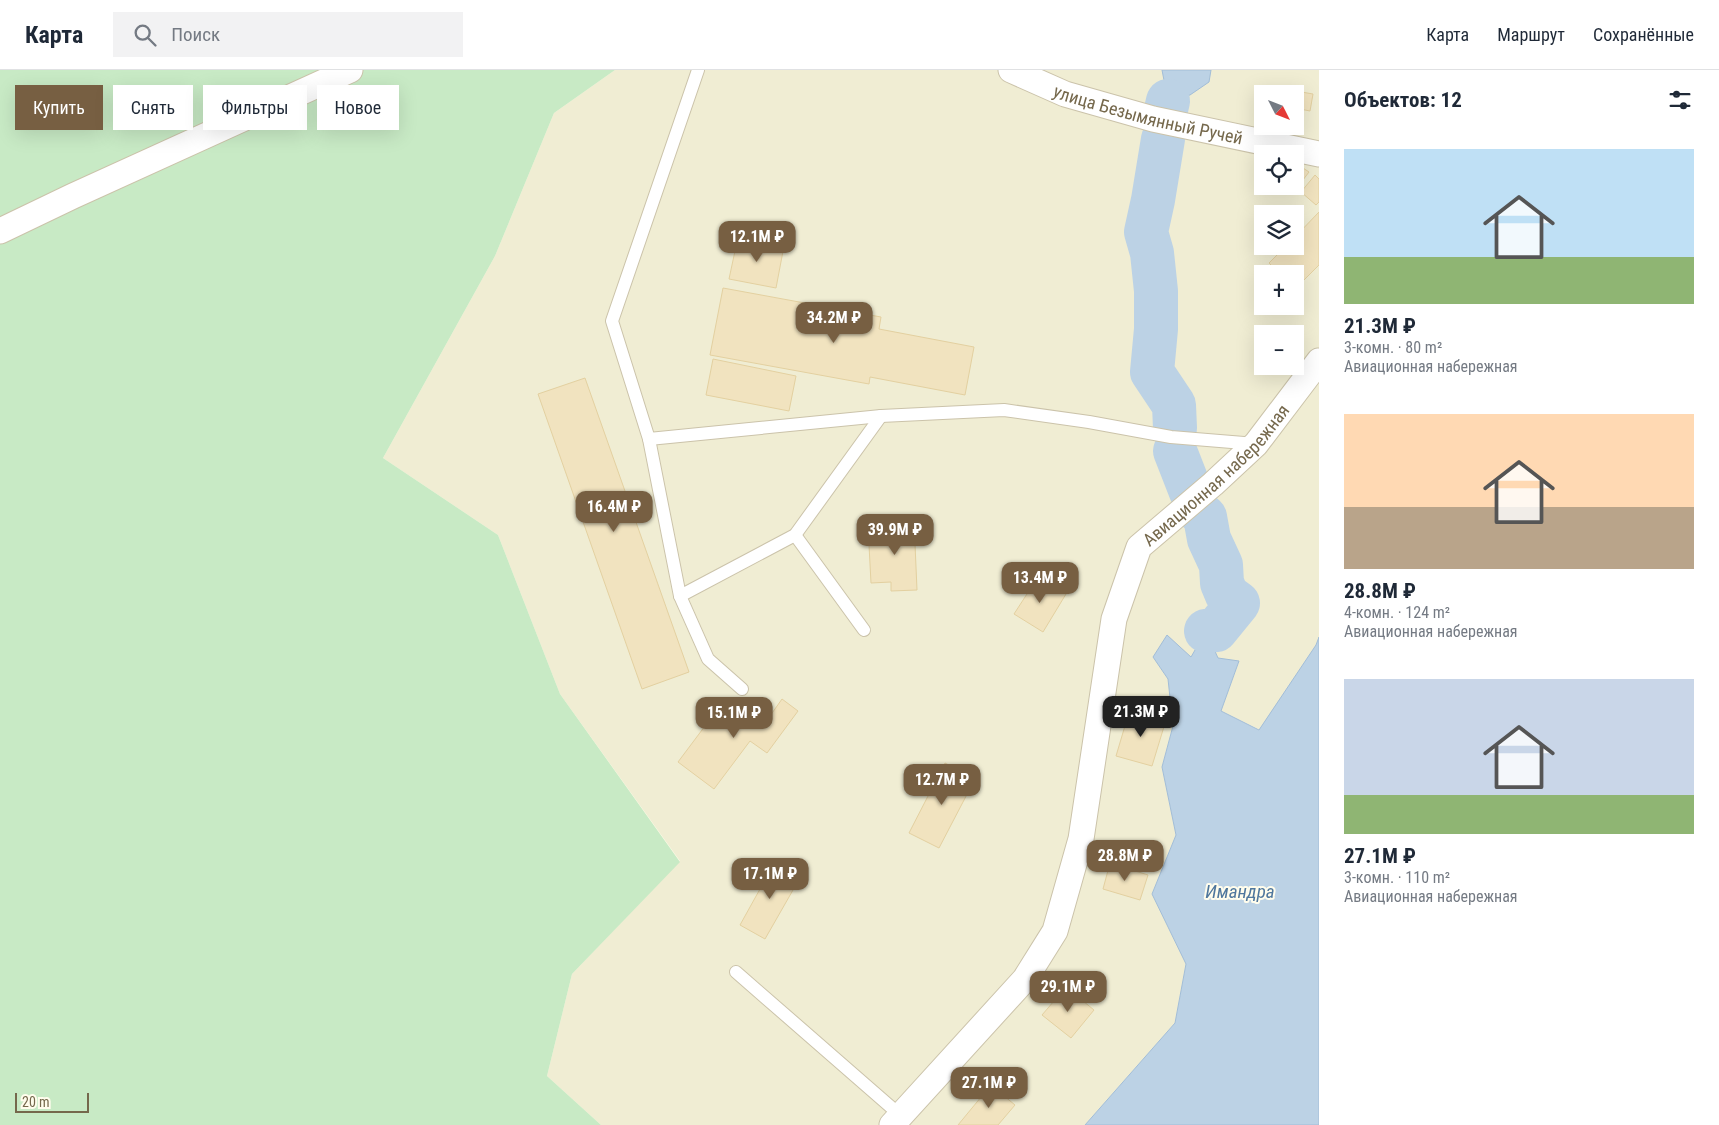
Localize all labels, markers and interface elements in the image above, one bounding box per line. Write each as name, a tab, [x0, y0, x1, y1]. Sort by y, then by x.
search box	[113, 12, 463, 57]
text: Карта	[25, 21, 83, 49]
icon: search	[131, 21, 159, 49]
text: Поиск	[171, 23, 220, 46]
text: Карта	[1426, 24, 1469, 45]
text: Маршрут	[1497, 24, 1565, 45]
text: Сохранённые	[1593, 24, 1694, 45]
street label: улица Безымянный Ручей	[1050, 80, 1245, 148]
chip: Купить	[15, 85, 103, 130]
chip: Снять	[113, 85, 193, 130]
chip: Фильтры	[203, 85, 307, 130]
chip: Новое	[317, 85, 399, 130]
north arrow	[1254, 85, 1304, 135]
map controls	[1254, 85, 1304, 375]
icon: filters	[1666, 86, 1694, 114]
text: Объектов: 12	[1344, 88, 1462, 112]
button: locate	[1254, 145, 1304, 195]
icon: home	[1474, 182, 1564, 272]
button: layers	[1254, 205, 1304, 255]
pin: 12.1M ₽	[711, 220, 803, 263]
text: 12.1M ₽	[730, 227, 784, 246]
button: +	[1254, 265, 1304, 315]
pin: 34.2M ₽	[788, 302, 880, 344]
text: 34.2M ₽	[807, 308, 861, 327]
text: 21.3M ₽	[1344, 314, 1416, 338]
button: −	[1254, 325, 1304, 375]
text: 3-комн. · 80 m²	[1344, 338, 1442, 357]
text: Авиационная набережная	[1344, 357, 1518, 376]
street label: Авиационная набережная	[1138, 400, 1293, 550]
icon: home	[1474, 447, 1564, 537]
pin: 16.4M ₽	[568, 490, 660, 533]
text: 16.4M ₽	[587, 497, 641, 516]
pin: 39.9M ₽	[849, 514, 941, 556]
text: 39.9M ₽	[868, 520, 922, 539]
pin: 13.4M ₽	[994, 562, 1086, 604]
text: 13.4M ₽	[1013, 568, 1067, 587]
text: 28.8M ₽	[1344, 579, 1416, 603]
text: 4-комн. · 124 m²	[1344, 603, 1450, 622]
text: Авиационная набережная	[1344, 622, 1518, 641]
pin: 15.1M ₽	[688, 696, 780, 739]
pin: 21.3M ₽	[1095, 696, 1187, 738]
text: 21.3M ₽	[1114, 702, 1168, 721]
text: 15.1M ₽	[707, 703, 761, 722]
icon: home	[1474, 712, 1564, 802]
pin: 12.7M ₽	[896, 764, 988, 806]
text: 12.7M ₽	[915, 770, 969, 789]
pin: 28.8M ₽	[1079, 840, 1171, 882]
text: 27.1M ₽	[1344, 844, 1416, 868]
text: 28.8M ₽	[1098, 846, 1152, 865]
pin: 17.1M ₽	[724, 858, 816, 900]
text: 17.1M ₽	[743, 864, 797, 883]
text: 3-комн. · 110 m²	[1344, 868, 1450, 887]
water label: Имандра	[1205, 880, 1275, 903]
text: Авиационная набережная	[1344, 887, 1518, 906]
pin: 29.1M ₽	[1022, 970, 1114, 1013]
text: 29.1M ₽	[1041, 977, 1095, 996]
pin: 27.1M ₽	[943, 1066, 1035, 1109]
text: 27.1M ₽	[962, 1073, 1016, 1092]
scale bar	[15, 1090, 89, 1113]
text: 20 m	[22, 1094, 50, 1110]

